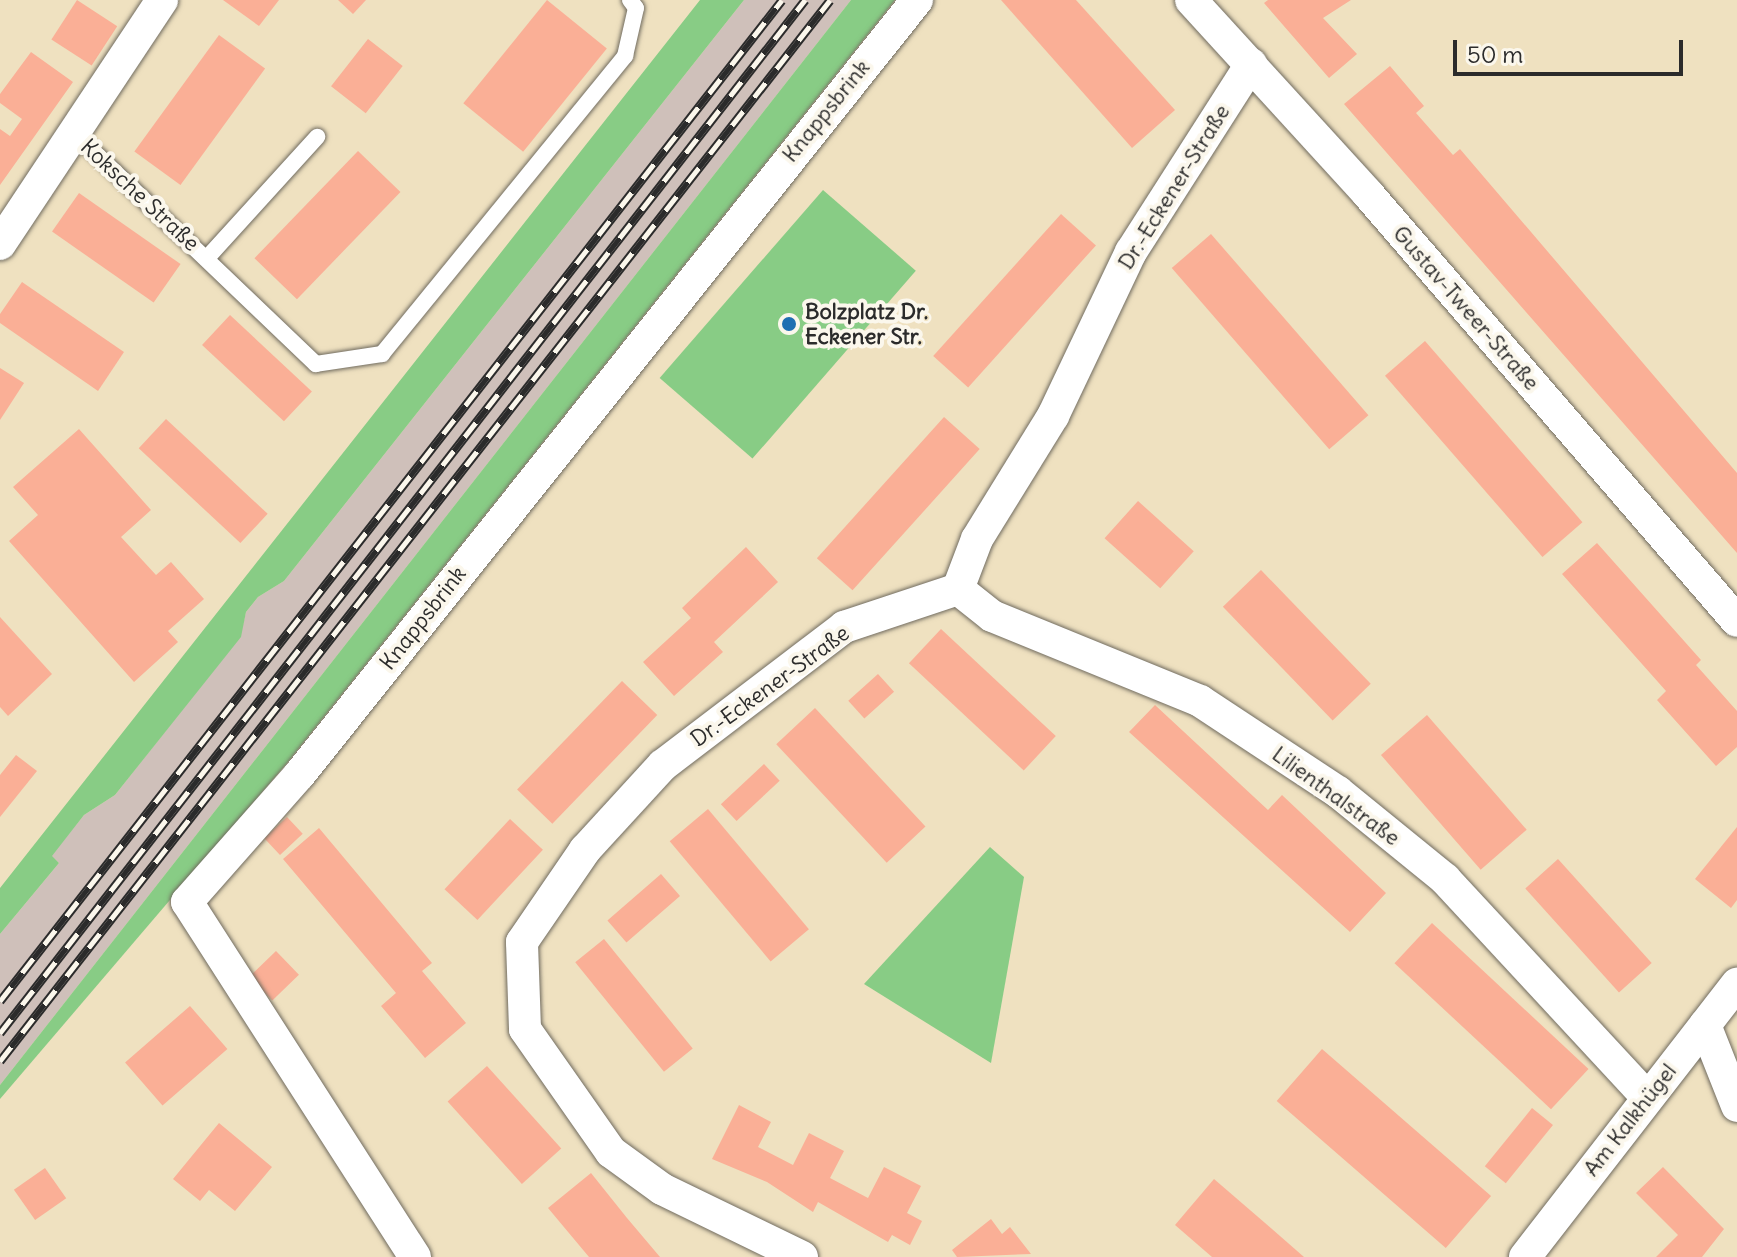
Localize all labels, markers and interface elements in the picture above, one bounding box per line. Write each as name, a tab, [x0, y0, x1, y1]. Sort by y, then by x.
scale bar	[1457, 24, 1687, 74]
text: 50 m	[1467, 39, 1523, 69]
street label: Knappsbrink	[777, 55, 875, 167]
street label: Dr.-Eckener-Straße	[1113, 100, 1235, 274]
street label: Koksche Straße	[75, 133, 205, 257]
street label: Gustav-Tweer-Straße	[1387, 220, 1545, 396]
place label: Bolzplatz Dr. Eckener Str.	[805, 298, 928, 350]
marker: Bolzplatz Dr. Eckener Str.	[780, 315, 798, 333]
street label: Knappsbrink	[374, 561, 472, 675]
street label: Dr.-Eckener-Straße	[686, 620, 854, 752]
street label: Lilienthalstraße	[1267, 741, 1405, 851]
street label: Am Kalkhügel	[1578, 1059, 1682, 1181]

